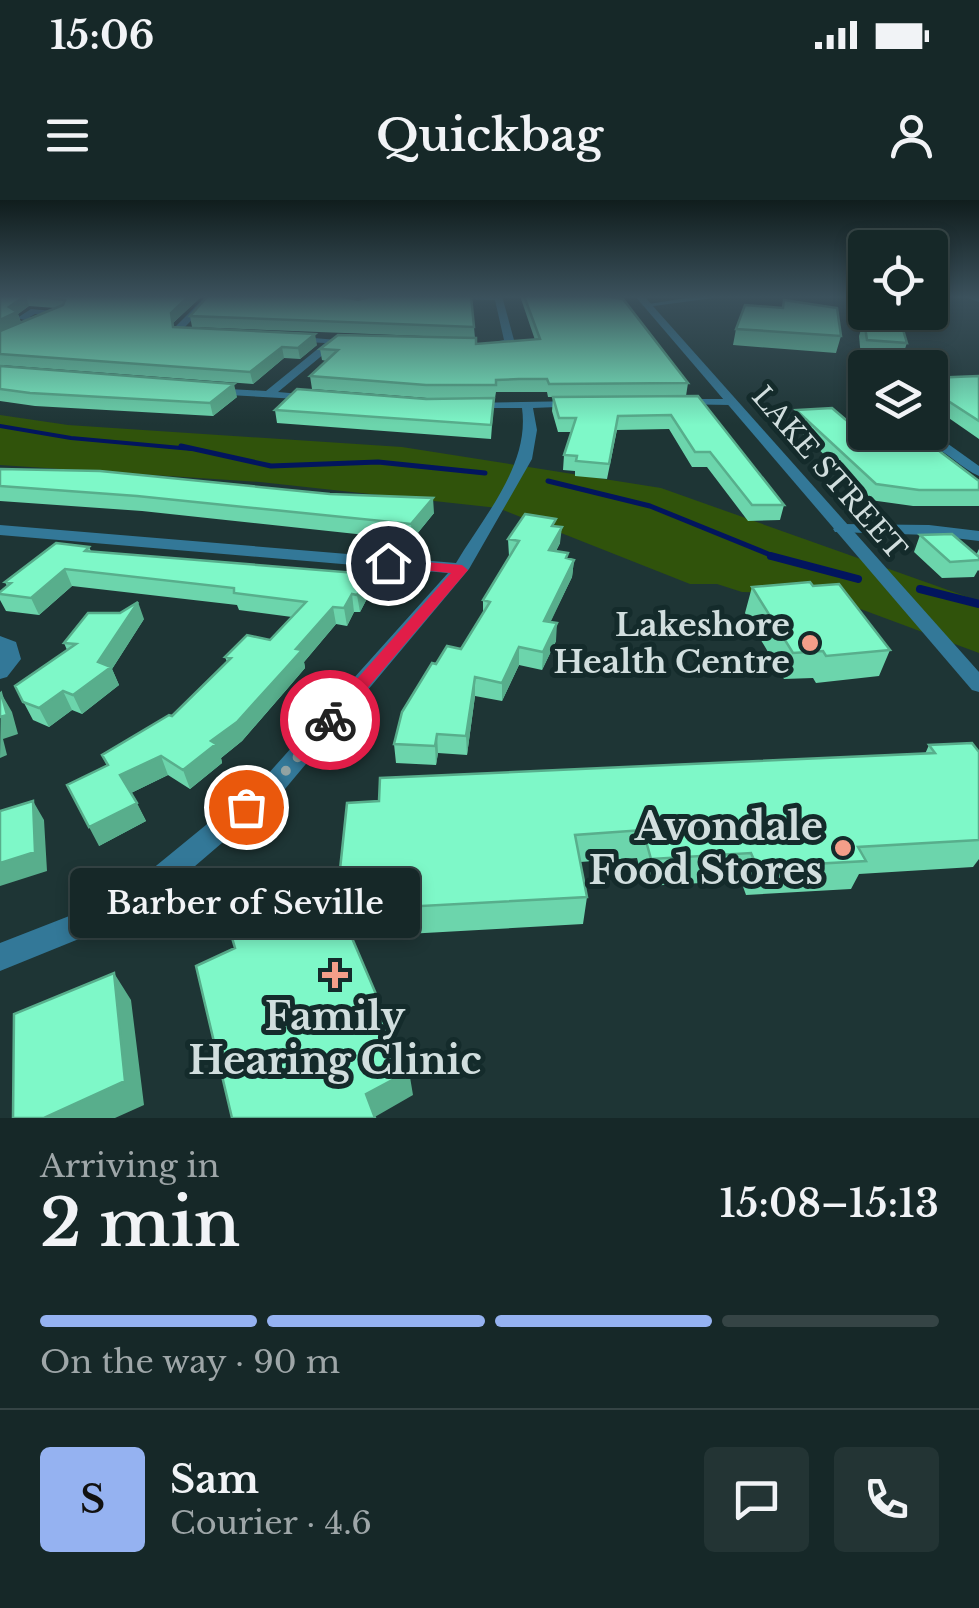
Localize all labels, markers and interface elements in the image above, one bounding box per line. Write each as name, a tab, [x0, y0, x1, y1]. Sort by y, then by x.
text: 15:06	[50, 12, 154, 59]
text: Quickbag	[376, 107, 603, 163]
icon: menu	[40, 108, 95, 163]
icon: person	[884, 108, 939, 163]
map controls	[848, 230, 948, 450]
button: locate	[848, 230, 948, 330]
button: layers	[848, 350, 948, 450]
street label: LAKE STREET	[744, 379, 914, 567]
pin	[346, 521, 431, 606]
icon: home	[361, 536, 416, 591]
place label: Lakeshore Health Centre	[553, 605, 790, 682]
marker: Lakeshore Health Centre	[799, 632, 821, 654]
courier	[280, 670, 380, 770]
icon: bike	[303, 693, 358, 748]
pin	[204, 765, 289, 850]
icon: bag	[219, 780, 274, 835]
place label: Avondale Food Stores	[588, 803, 823, 894]
marker: Avondale Food Stores	[832, 837, 854, 859]
callout: Barber of Seville	[71, 867, 421, 937]
text: Barber of Seville	[106, 883, 384, 923]
marker: Family Hearing Clinic	[322, 962, 348, 988]
place label: Family Hearing Clinic	[188, 993, 482, 1084]
text: Arriving in	[40, 1146, 219, 1186]
text: 15:08–15:13	[719, 1180, 939, 1227]
text: 2 min	[40, 1183, 240, 1264]
text: On the way · 90 m	[40, 1342, 340, 1382]
button: chat	[704, 1447, 809, 1552]
button: phone	[834, 1447, 939, 1552]
text: Sam	[170, 1456, 259, 1503]
text: S	[80, 1476, 105, 1523]
text: Courier · 4.6	[170, 1503, 372, 1543]

